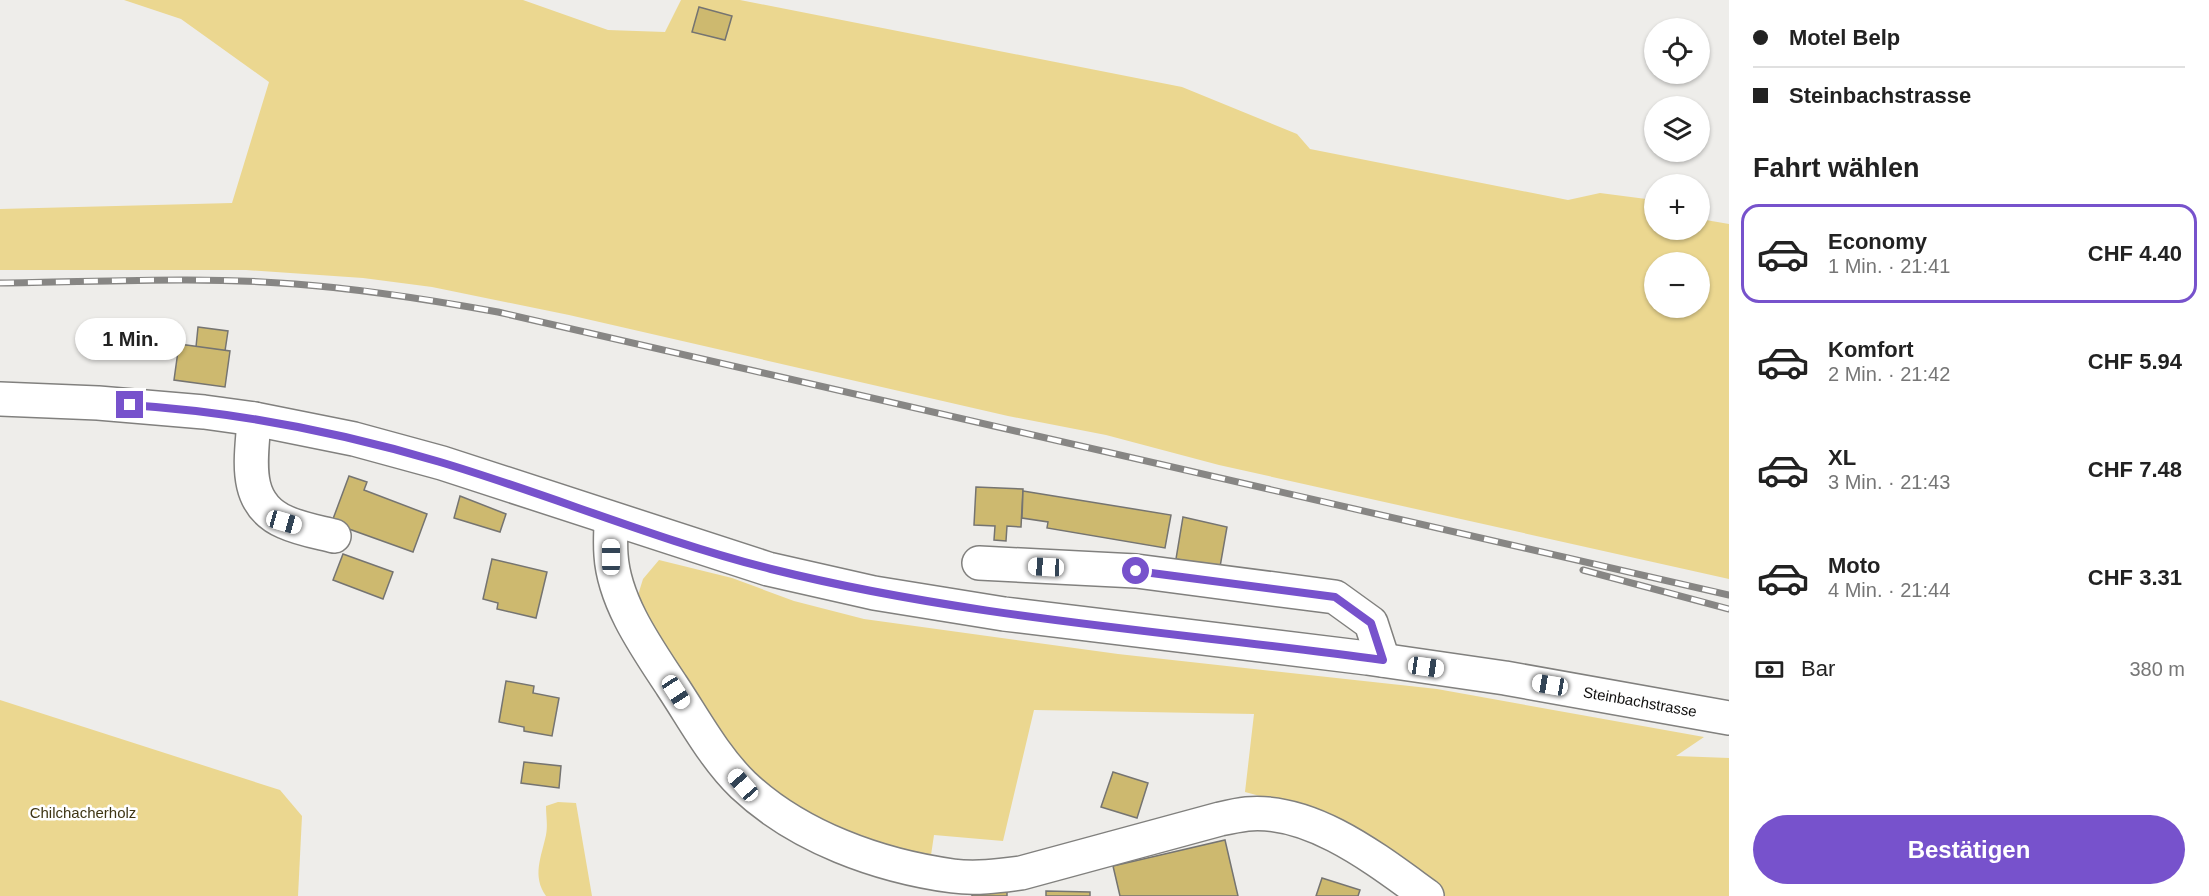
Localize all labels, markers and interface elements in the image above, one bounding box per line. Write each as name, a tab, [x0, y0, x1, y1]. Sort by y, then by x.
map controls	[1644, 18, 1710, 318]
button: locate	[1644, 18, 1710, 84]
text: Motel Belp	[1789, 25, 1900, 50]
text: Steinbachstrasse	[1789, 83, 1971, 108]
button: layers	[1644, 96, 1710, 162]
text: Fahrt wählen	[1753, 153, 1920, 183]
button: +	[1644, 174, 1710, 240]
icon: car	[1756, 227, 1810, 281]
text: Economy	[1828, 229, 1927, 254]
text: CHF 4.40	[2088, 241, 2182, 266]
button: −	[1644, 252, 1710, 318]
text: 1 Min. · 21:41	[1828, 255, 1950, 277]
callout: 1 Min.	[74, 318, 186, 360]
text: 1 Min.	[102, 328, 159, 350]
icon: car	[1756, 335, 1810, 389]
text: Komfort	[1828, 337, 1914, 362]
text: CHF 5.94	[2088, 349, 2182, 374]
text: 2 Min. · 21:42	[1828, 363, 1950, 385]
route end	[116, 391, 143, 418]
icon: car	[1756, 443, 1810, 497]
text: XL	[1828, 445, 1856, 470]
text: CHF 7.48	[2088, 457, 2182, 482]
text: 3 Min. · 21:43	[1828, 471, 1950, 493]
car	[264, 508, 304, 536]
car	[602, 539, 620, 575]
icon: car	[1756, 551, 1810, 605]
text: Moto	[1828, 553, 1881, 578]
car	[1028, 557, 1064, 577]
route start	[1122, 557, 1149, 584]
text: CHF 3.31	[2088, 565, 2182, 590]
text: 4 Min. · 21:44	[1828, 579, 1950, 601]
icon: cash	[1753, 653, 1786, 686]
car	[1407, 656, 1445, 678]
text: Bar	[1801, 656, 1835, 681]
text: 380 m	[2129, 658, 2185, 680]
car	[659, 672, 693, 712]
car	[1531, 673, 1569, 697]
street label: Steinbachstrasse	[1582, 683, 1698, 720]
car	[724, 766, 762, 804]
park label: Chilchacherholz	[30, 804, 136, 821]
button: Bestätigen	[1753, 815, 2185, 884]

